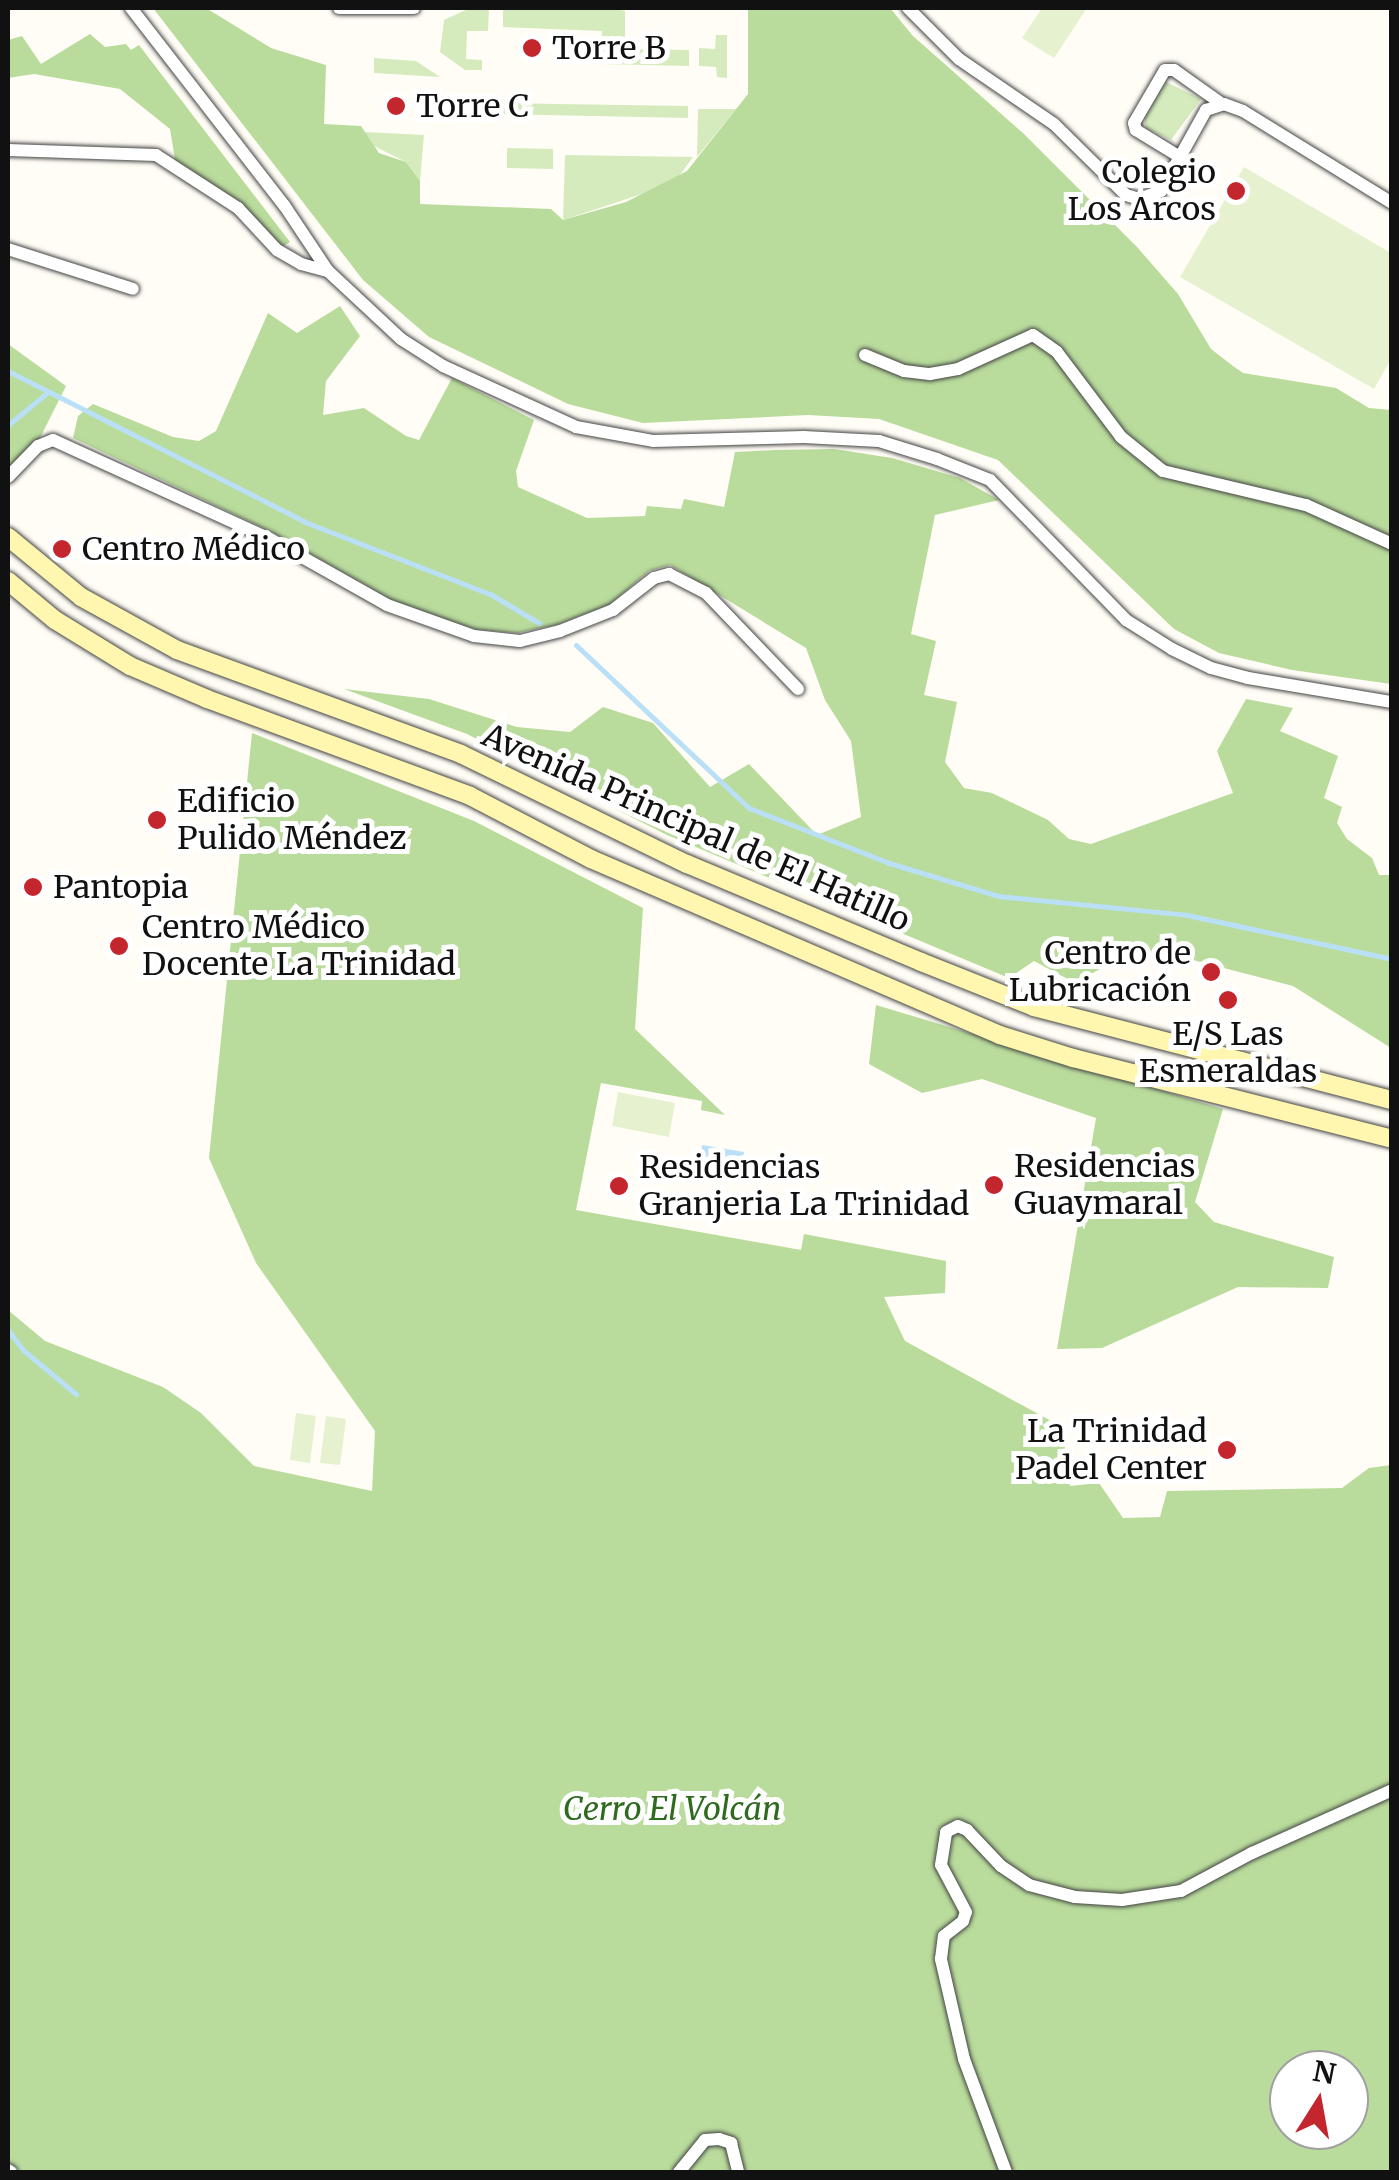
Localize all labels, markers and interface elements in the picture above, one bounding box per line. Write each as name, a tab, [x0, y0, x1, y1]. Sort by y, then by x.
place label: Torre B	[552, 29, 666, 67]
marker: Torre B	[521, 37, 543, 59]
place label: Torre C	[416, 87, 529, 125]
marker: Torre C	[385, 95, 407, 117]
place label: Colegio Los Arcos	[1067, 154, 1216, 229]
marker: Colegio Los Arcos	[1225, 180, 1247, 202]
place label: Centro Médico	[82, 530, 305, 568]
marker: Centro Médico	[51, 538, 73, 560]
street label: Avenida Principal de El Hatillo	[476, 716, 916, 940]
place label: Edificio Pulido Méndez	[177, 783, 406, 858]
marker: Edificio Pulido Méndez	[146, 809, 168, 831]
place label: Pantopia	[53, 868, 189, 906]
marker: Pantopia	[22, 876, 44, 898]
place label: Centro Médico Docente La Trinidad	[142, 909, 456, 984]
marker: Centro Médico Docente La Trinidad	[106, 933, 132, 959]
place label: Centro de Lubricación	[1009, 935, 1191, 1010]
marker: Centro de Lubricación	[1200, 961, 1222, 983]
marker: E/S Las Esmeraldas	[1217, 989, 1239, 1011]
place label: E/S Las Esmeraldas	[1139, 1016, 1317, 1091]
place label: Residencias Guaymaral	[1014, 1148, 1195, 1223]
place label: Residencias Granjeria La Trinidad	[639, 1149, 969, 1224]
marker: Residencias Guaymaral	[983, 1174, 1005, 1196]
marker: Residencias Granjeria La Trinidad	[608, 1175, 630, 1197]
place label: La Trinidad Padel Center	[1015, 1413, 1207, 1488]
marker: La Trinidad Padel Center	[1216, 1439, 1238, 1461]
park label: Cerro El Volcán	[563, 1790, 781, 1828]
north arrow	[1269, 2050, 1369, 2150]
text: N	[1310, 2053, 1339, 2092]

